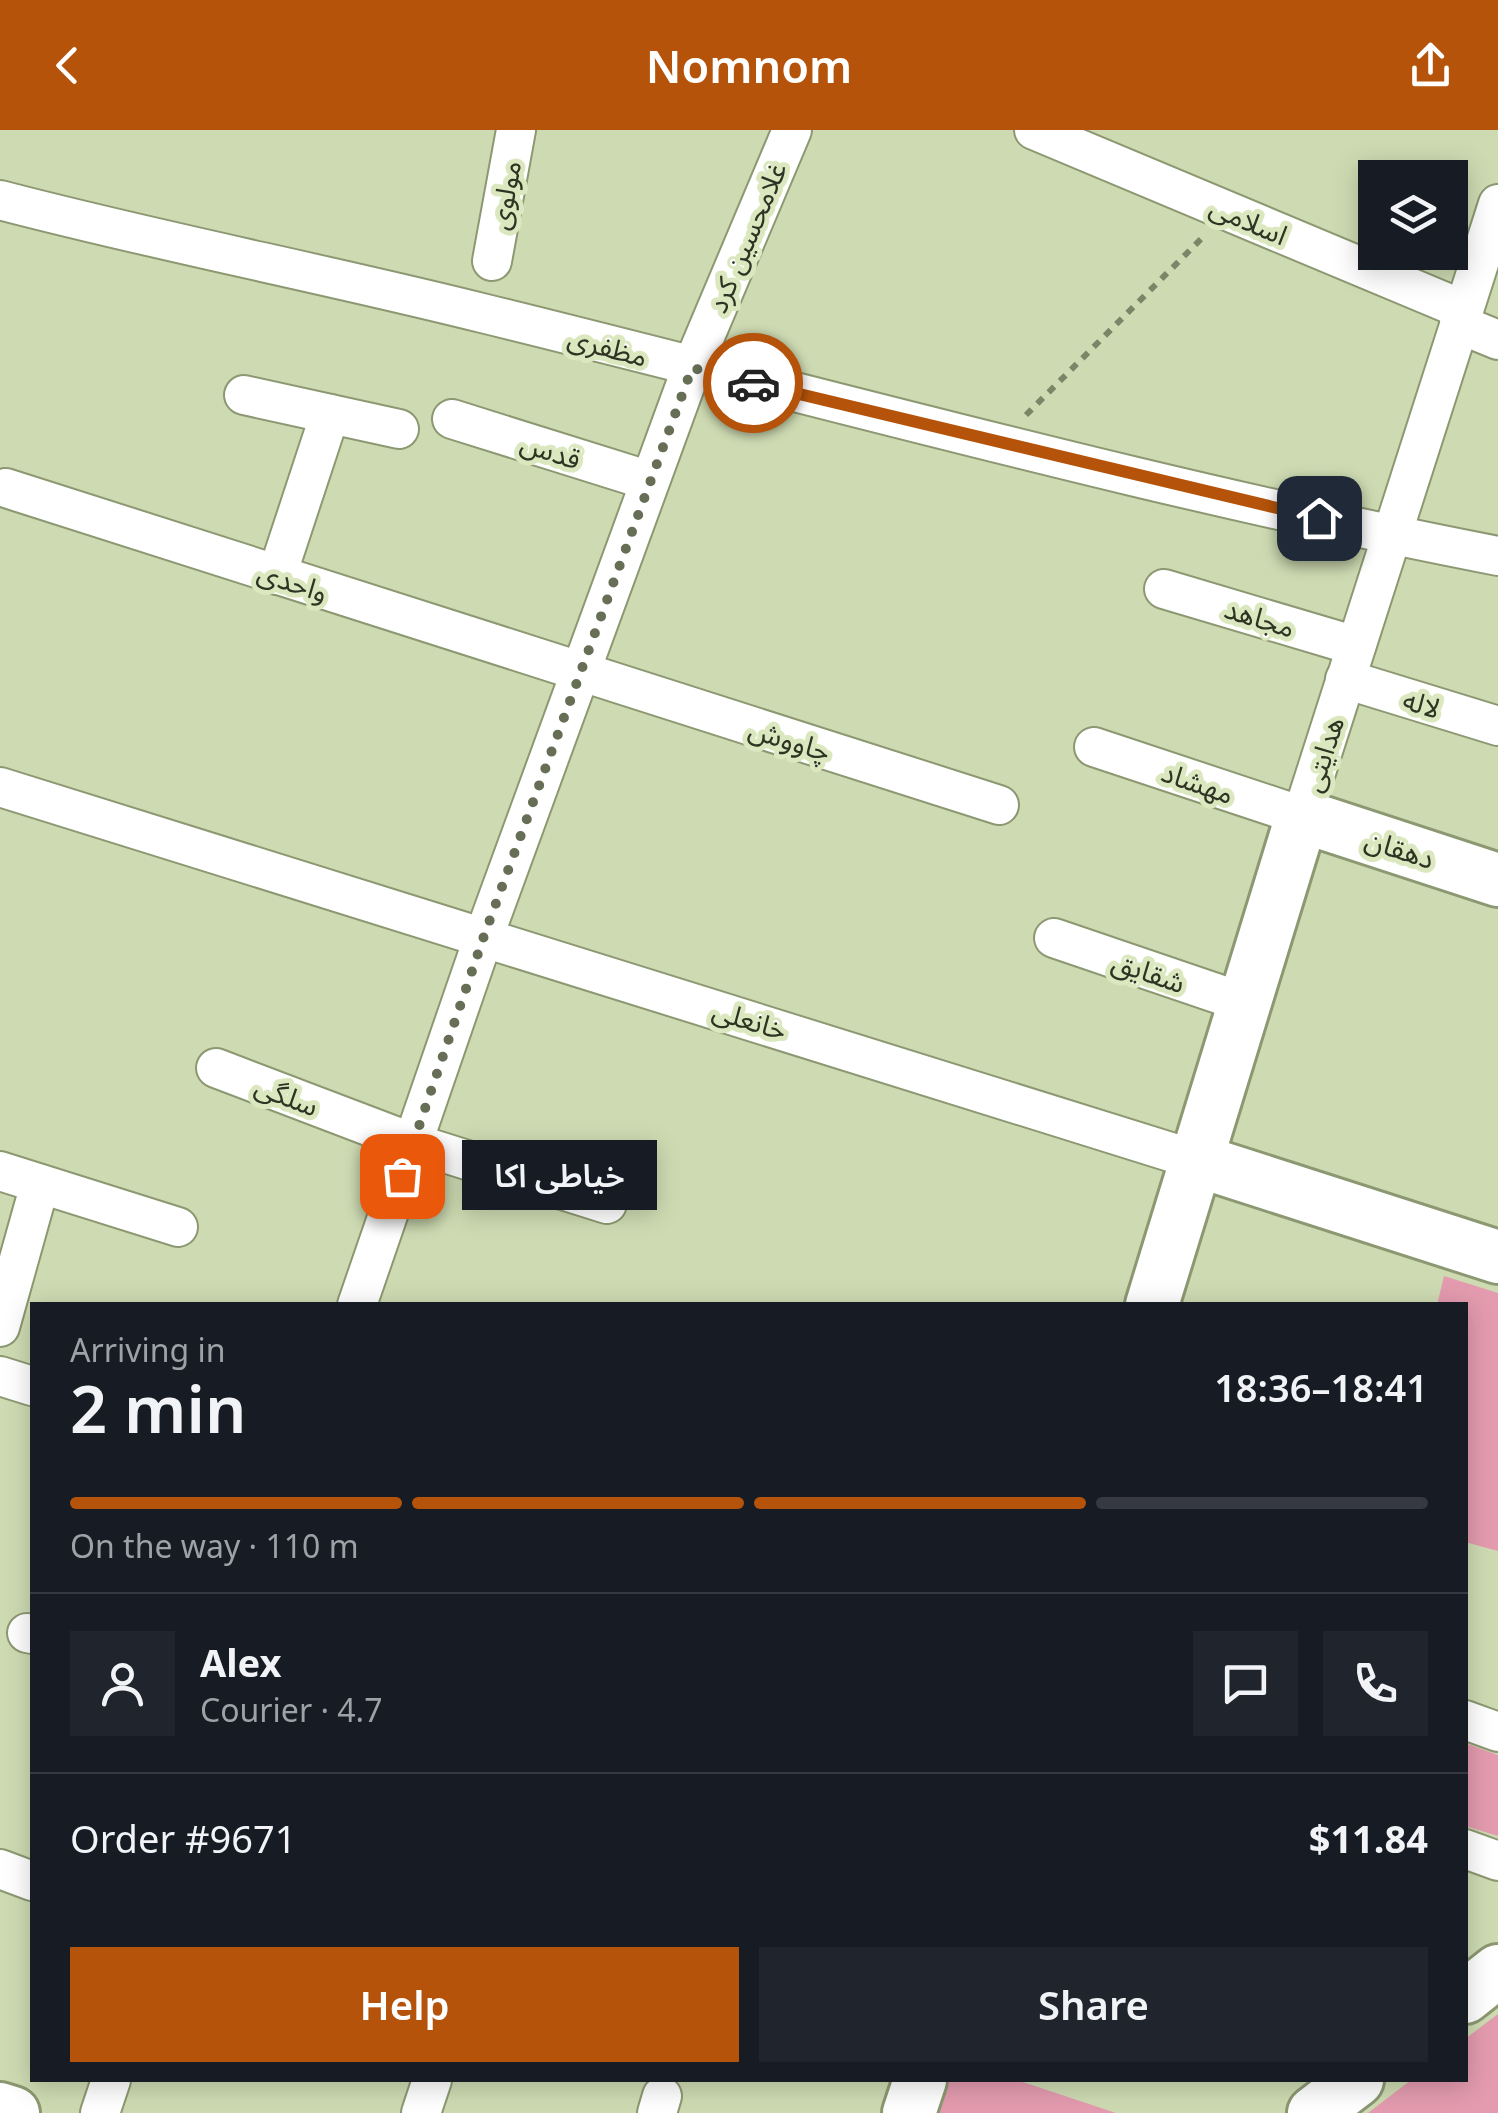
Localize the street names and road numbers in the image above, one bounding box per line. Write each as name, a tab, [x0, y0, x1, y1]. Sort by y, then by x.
street label: غلامحسین کرد	[697, 156, 795, 318]
street label: مولوی	[479, 157, 529, 233]
street label: اسلامی	[1204, 187, 1294, 253]
street label: مظفری	[564, 317, 652, 375]
street label: قدس	[516, 422, 586, 478]
street label: واحدی	[253, 552, 333, 610]
street label: مجاهد	[1220, 588, 1300, 646]
street label: لاله	[1399, 679, 1445, 727]
street label: چاووش	[744, 709, 835, 769]
street label: هدایتی	[1292, 711, 1352, 797]
street label: مهشاد	[1157, 752, 1239, 812]
street label: دهقان	[1361, 819, 1439, 877]
street label: شقایق	[1107, 941, 1191, 1001]
street label: خانعلی	[708, 990, 792, 1048]
street label: سلگی	[250, 1066, 324, 1124]

